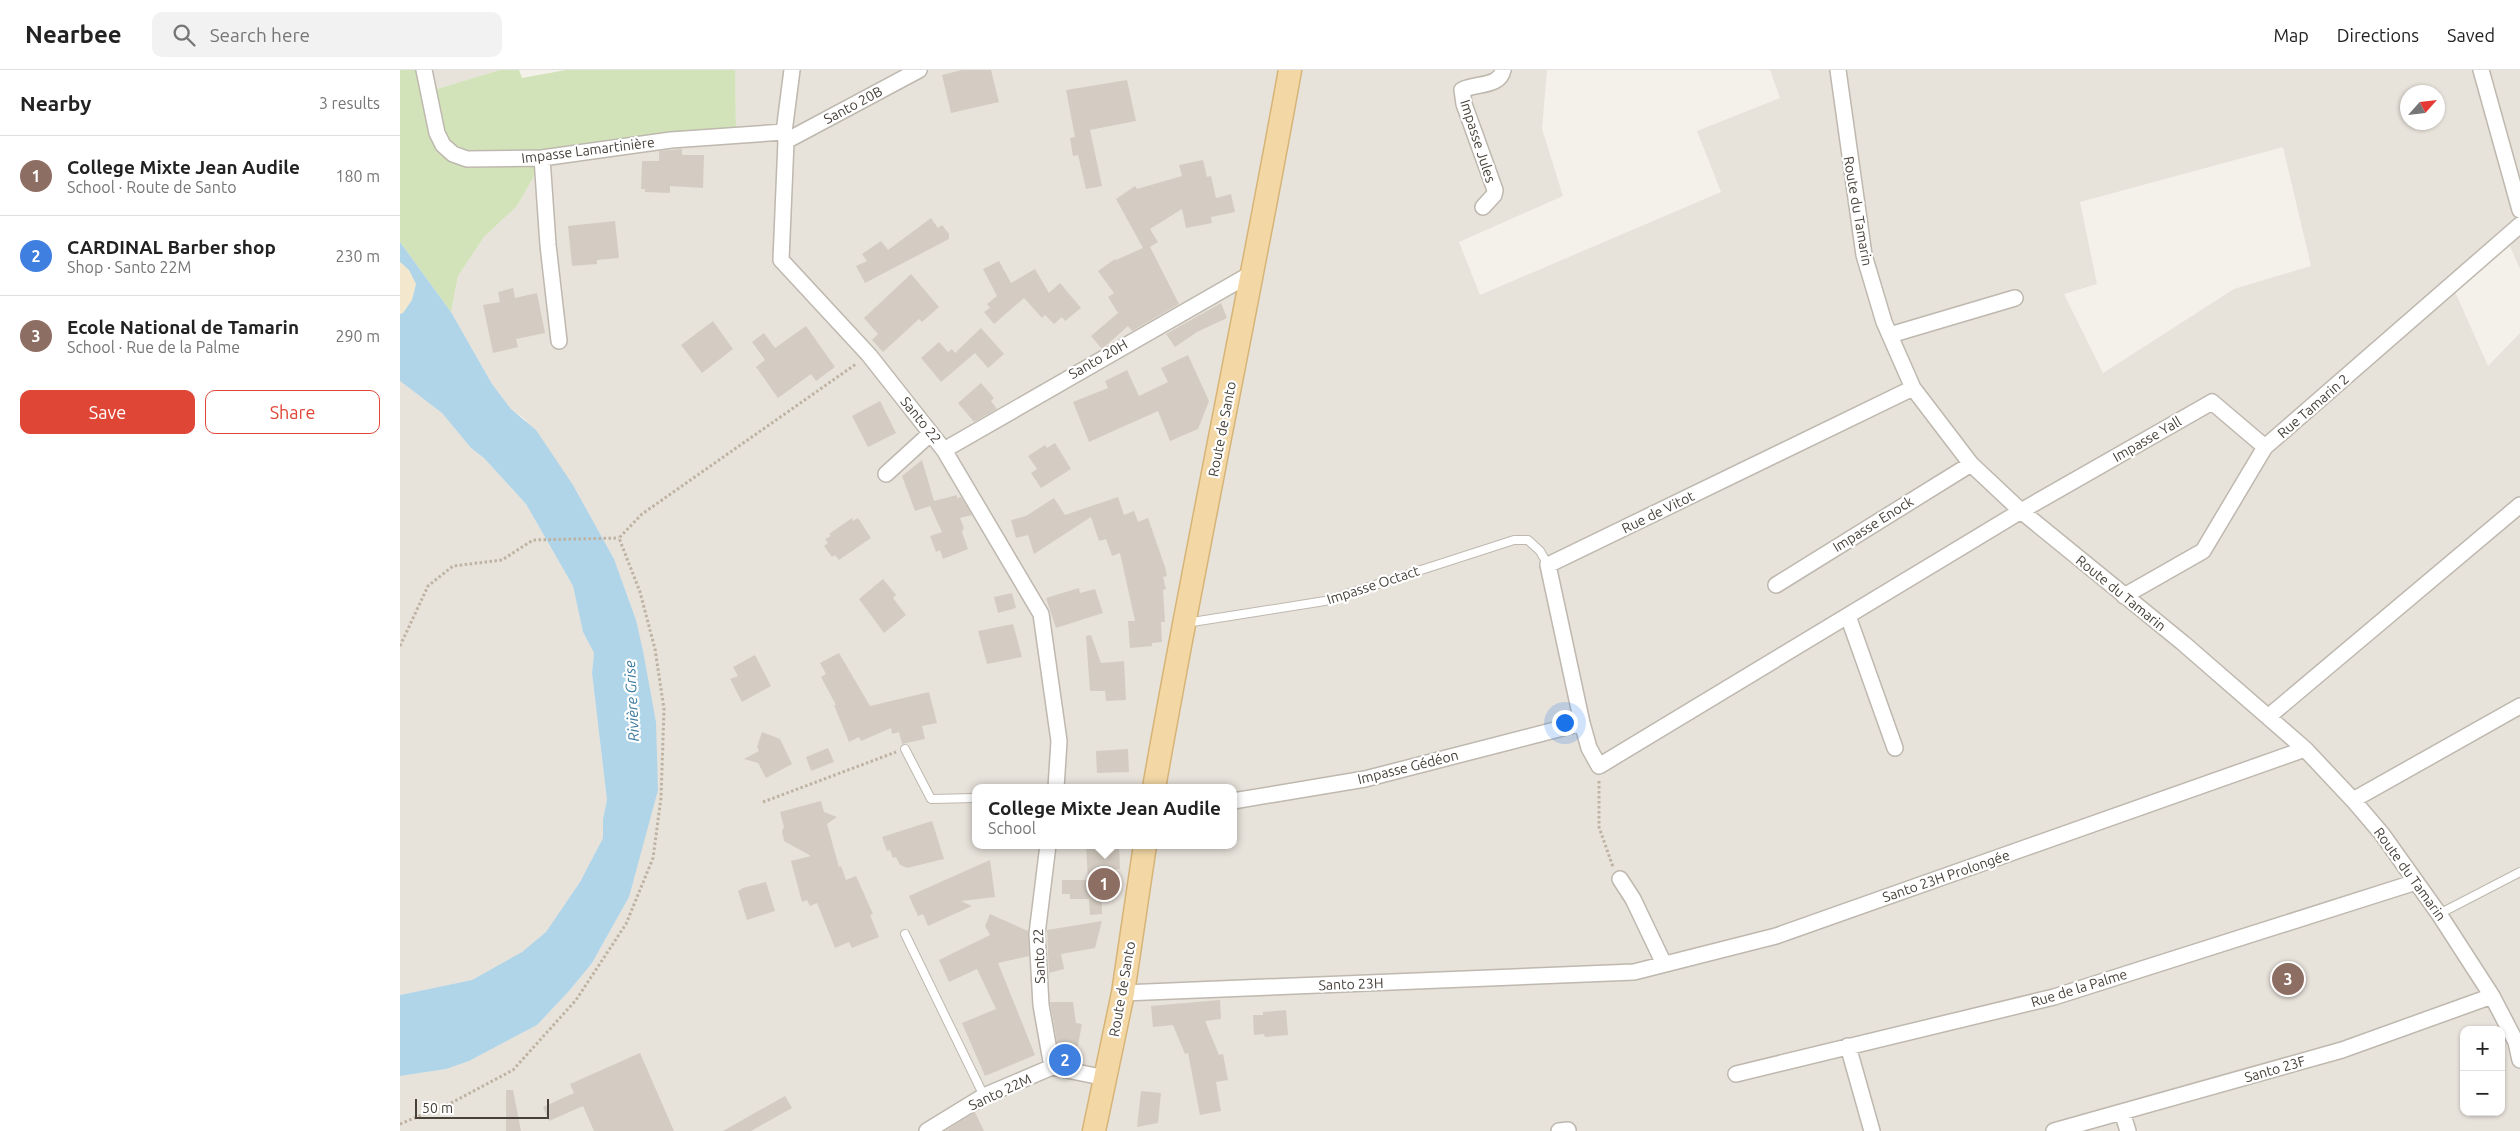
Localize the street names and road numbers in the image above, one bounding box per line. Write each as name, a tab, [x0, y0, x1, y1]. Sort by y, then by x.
street label: Santo 20B	[821, 83, 885, 127]
street label: Impasse Jules	[1457, 97, 1499, 185]
street label: Impasse Lamartinière	[520, 134, 656, 166]
street label: Route du Tamarin	[1840, 155, 1876, 267]
street label: Santo 20H	[1066, 336, 1130, 382]
street label: Rue Tamarin 2	[2274, 371, 2352, 441]
street label: Route de Santo	[1205, 380, 1239, 478]
street label: Santo 22	[897, 394, 945, 446]
street label: Impasse Yall	[2110, 413, 2184, 465]
street label: Rue de Vitot	[1619, 487, 1697, 536]
street label: Impasse Enock	[1830, 493, 1916, 555]
street label: Route du Tamarin	[2073, 552, 2169, 634]
street label: Impasse Octact	[1325, 562, 1422, 607]
street label: Impasse Gédéon	[1356, 747, 1460, 787]
street label: Route du Tamarin	[2371, 824, 2449, 924]
street label: Santo 23H Prolongée	[1880, 847, 2012, 905]
street label: Santo 22	[1030, 928, 1048, 984]
street label: Route de Santo	[1106, 940, 1138, 1038]
street label: Rue de la Palme	[2029, 966, 2129, 1010]
street label: Santo 23H	[1318, 975, 1384, 993]
street label: Santo 23F	[2243, 1053, 2307, 1085]
street label: Santo 22M	[966, 1071, 1034, 1113]

